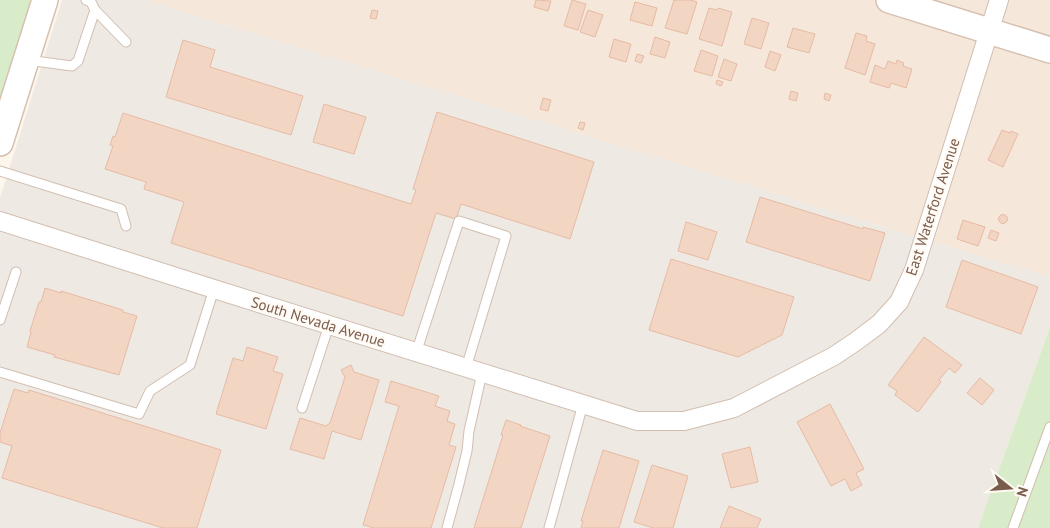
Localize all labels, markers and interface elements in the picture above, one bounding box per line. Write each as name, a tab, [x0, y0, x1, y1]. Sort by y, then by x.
street label: East Waterford Avenue	[901, 136, 964, 278]
street label: South Nevada Avenue	[249, 292, 388, 351]
north arrow	[985, 463, 1035, 513]
text: N	[1012, 485, 1032, 499]

